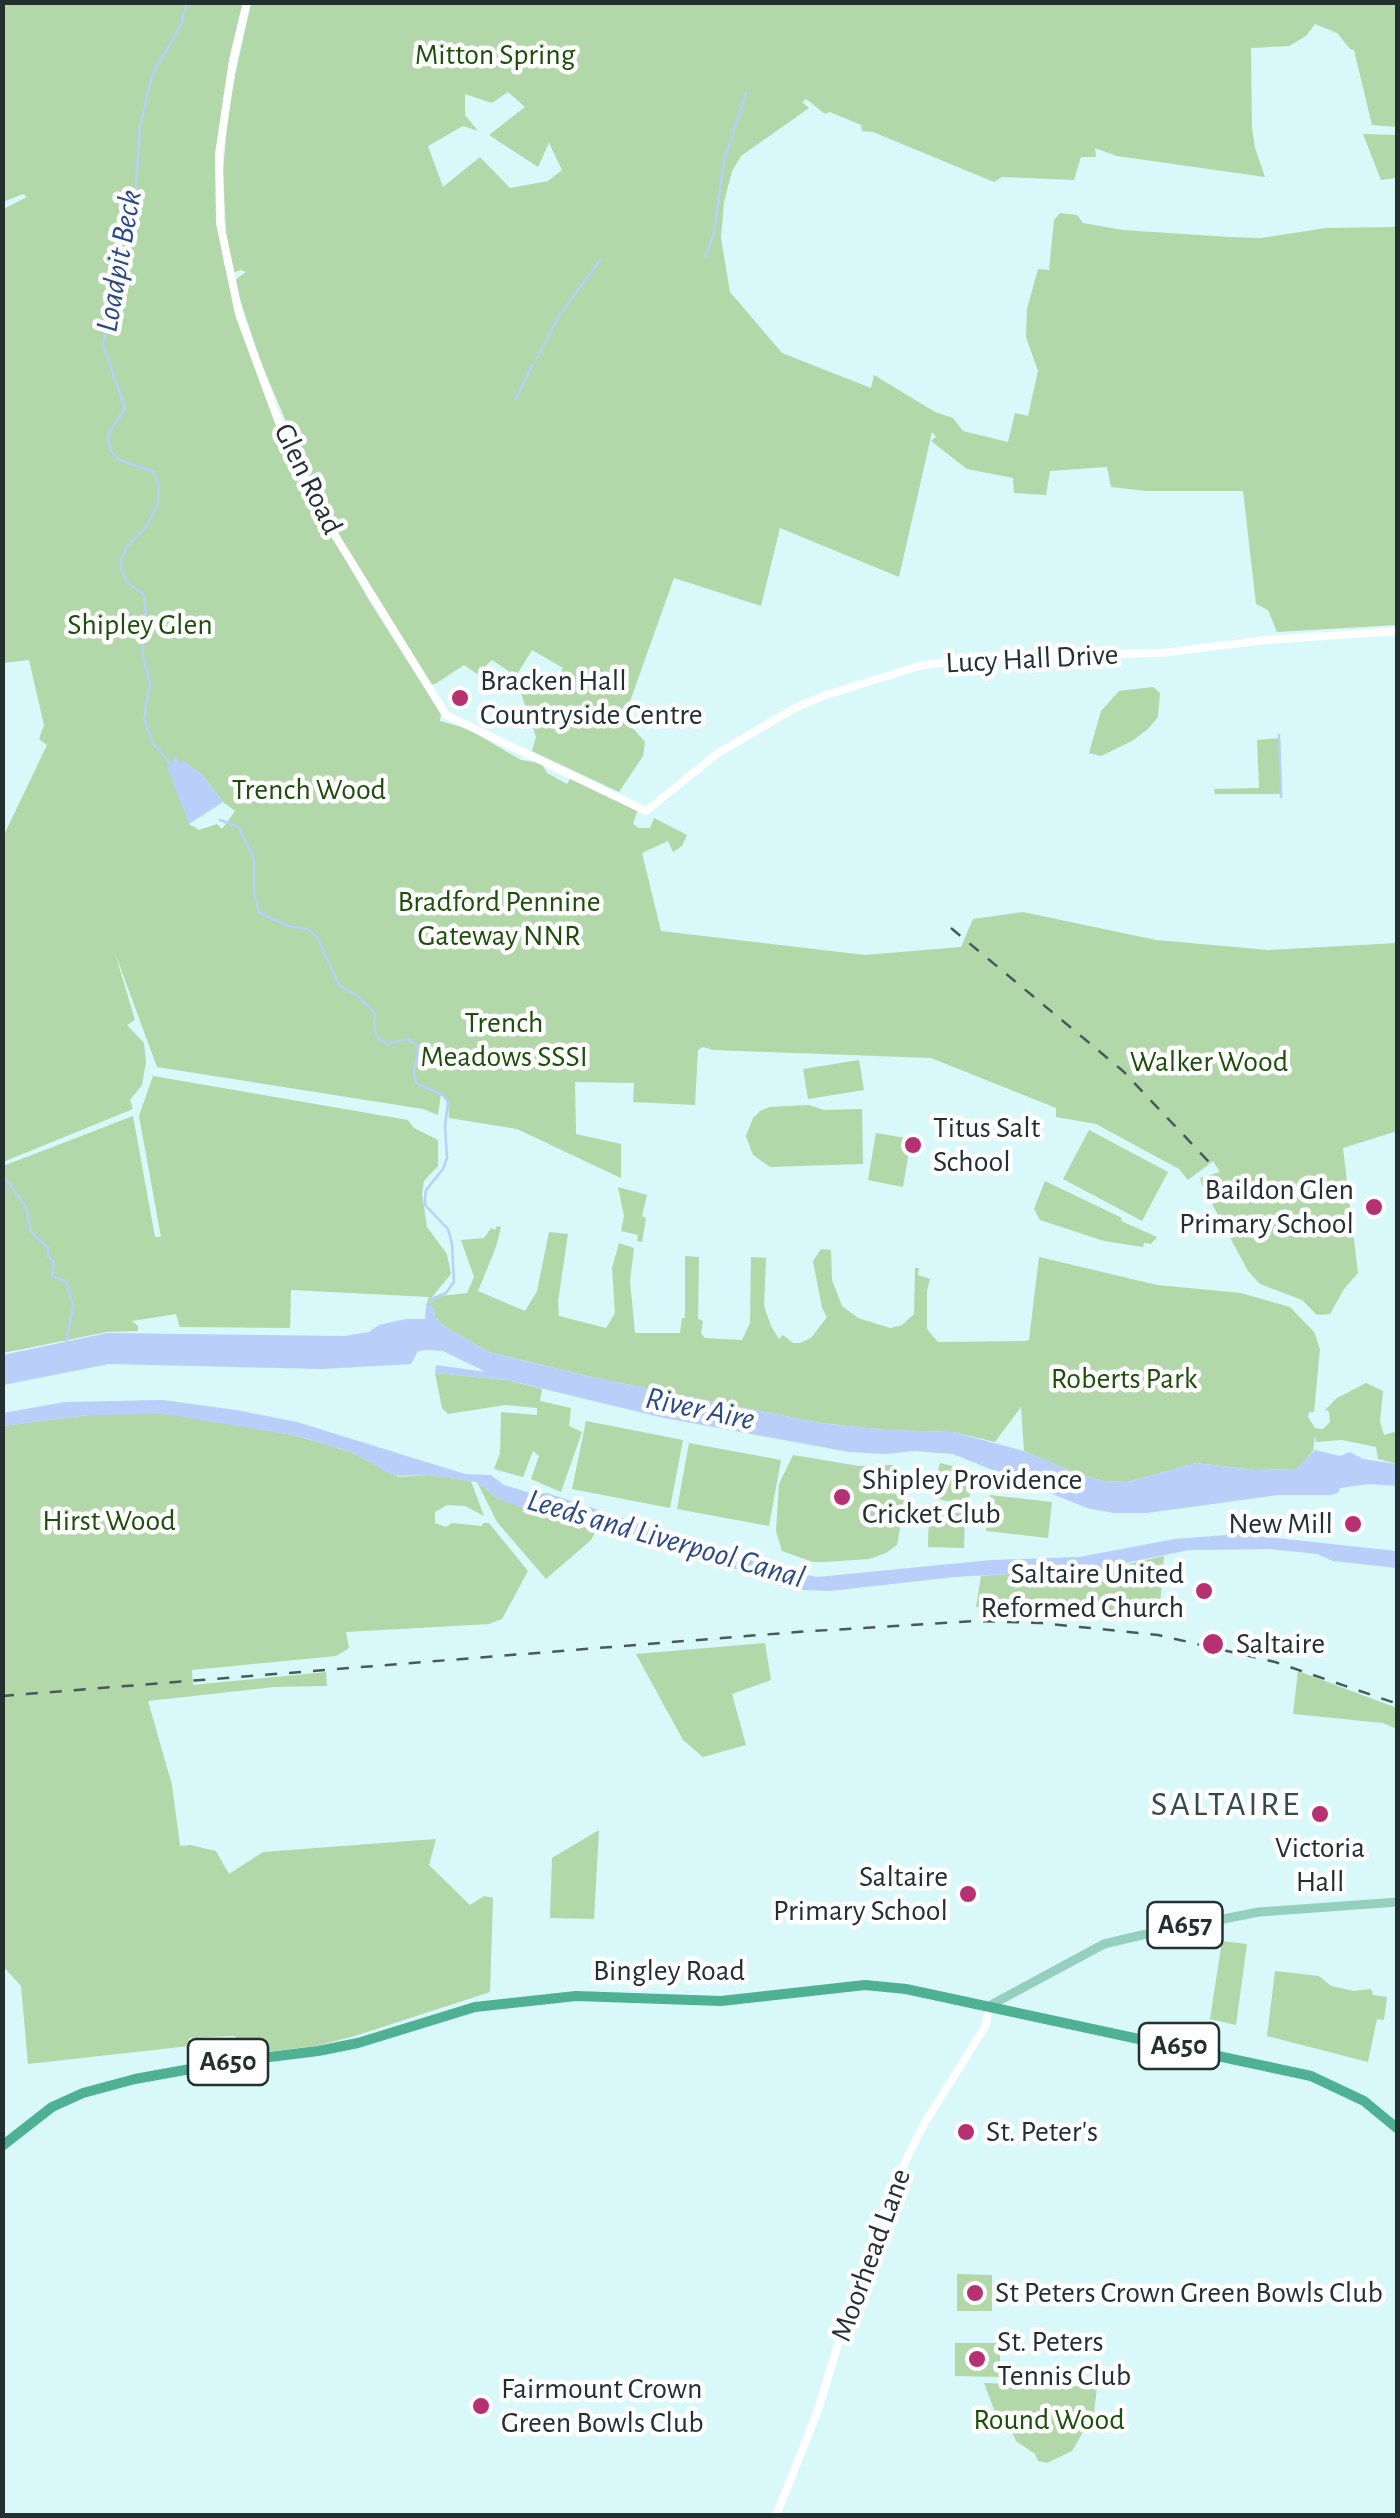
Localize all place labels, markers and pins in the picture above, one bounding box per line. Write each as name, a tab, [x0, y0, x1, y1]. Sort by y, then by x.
place label: Bracken Hall Countryside Centre	[480, 663, 703, 734]
marker: Bracken Hall Countryside Centre	[449, 687, 471, 709]
place label: Titus Salt School	[933, 1110, 1040, 1180]
marker: Titus Salt School	[902, 1134, 924, 1156]
place label: Baildon Glen Primary School	[1179, 1172, 1354, 1242]
marker: Baildon Glen Primary School	[1363, 1196, 1385, 1218]
place label: Shipley Providence Cricket Club	[862, 1462, 1082, 1532]
marker: Shipley Providence Cricket Club	[831, 1486, 853, 1508]
place label: New Mill	[1228, 1506, 1333, 1542]
marker: New Mill	[1342, 1513, 1364, 1535]
place label: Saltaire United Reformed Church	[981, 1556, 1184, 1626]
marker: Saltaire United Reformed Church	[1193, 1580, 1215, 1602]
place label: Saltaire	[1236, 1626, 1325, 1662]
marker: Saltaire	[1200, 1631, 1226, 1657]
marker: Victoria Hall	[1309, 1803, 1331, 1825]
place label: Victoria Hall	[1275, 1830, 1365, 1900]
place label: Saltaire Primary School	[773, 1859, 948, 1930]
marker: Saltaire Primary School	[957, 1883, 979, 1905]
place label: St. Peter's	[986, 2114, 1098, 2150]
marker: St. Peter's	[955, 2121, 977, 2143]
place label: St Peters Crown Green Bowls Club	[995, 2275, 1383, 2311]
marker: St Peters Crown Green Bowls Club	[964, 2282, 986, 2304]
place label: St. Peters Tennis Club	[997, 2324, 1131, 2394]
marker: St. Peters Tennis Club	[966, 2348, 988, 2370]
place label: Fairmount Crown Green Bowls Club	[501, 2371, 704, 2442]
marker: Fairmount Crown Green Bowls Club	[470, 2395, 492, 2417]

